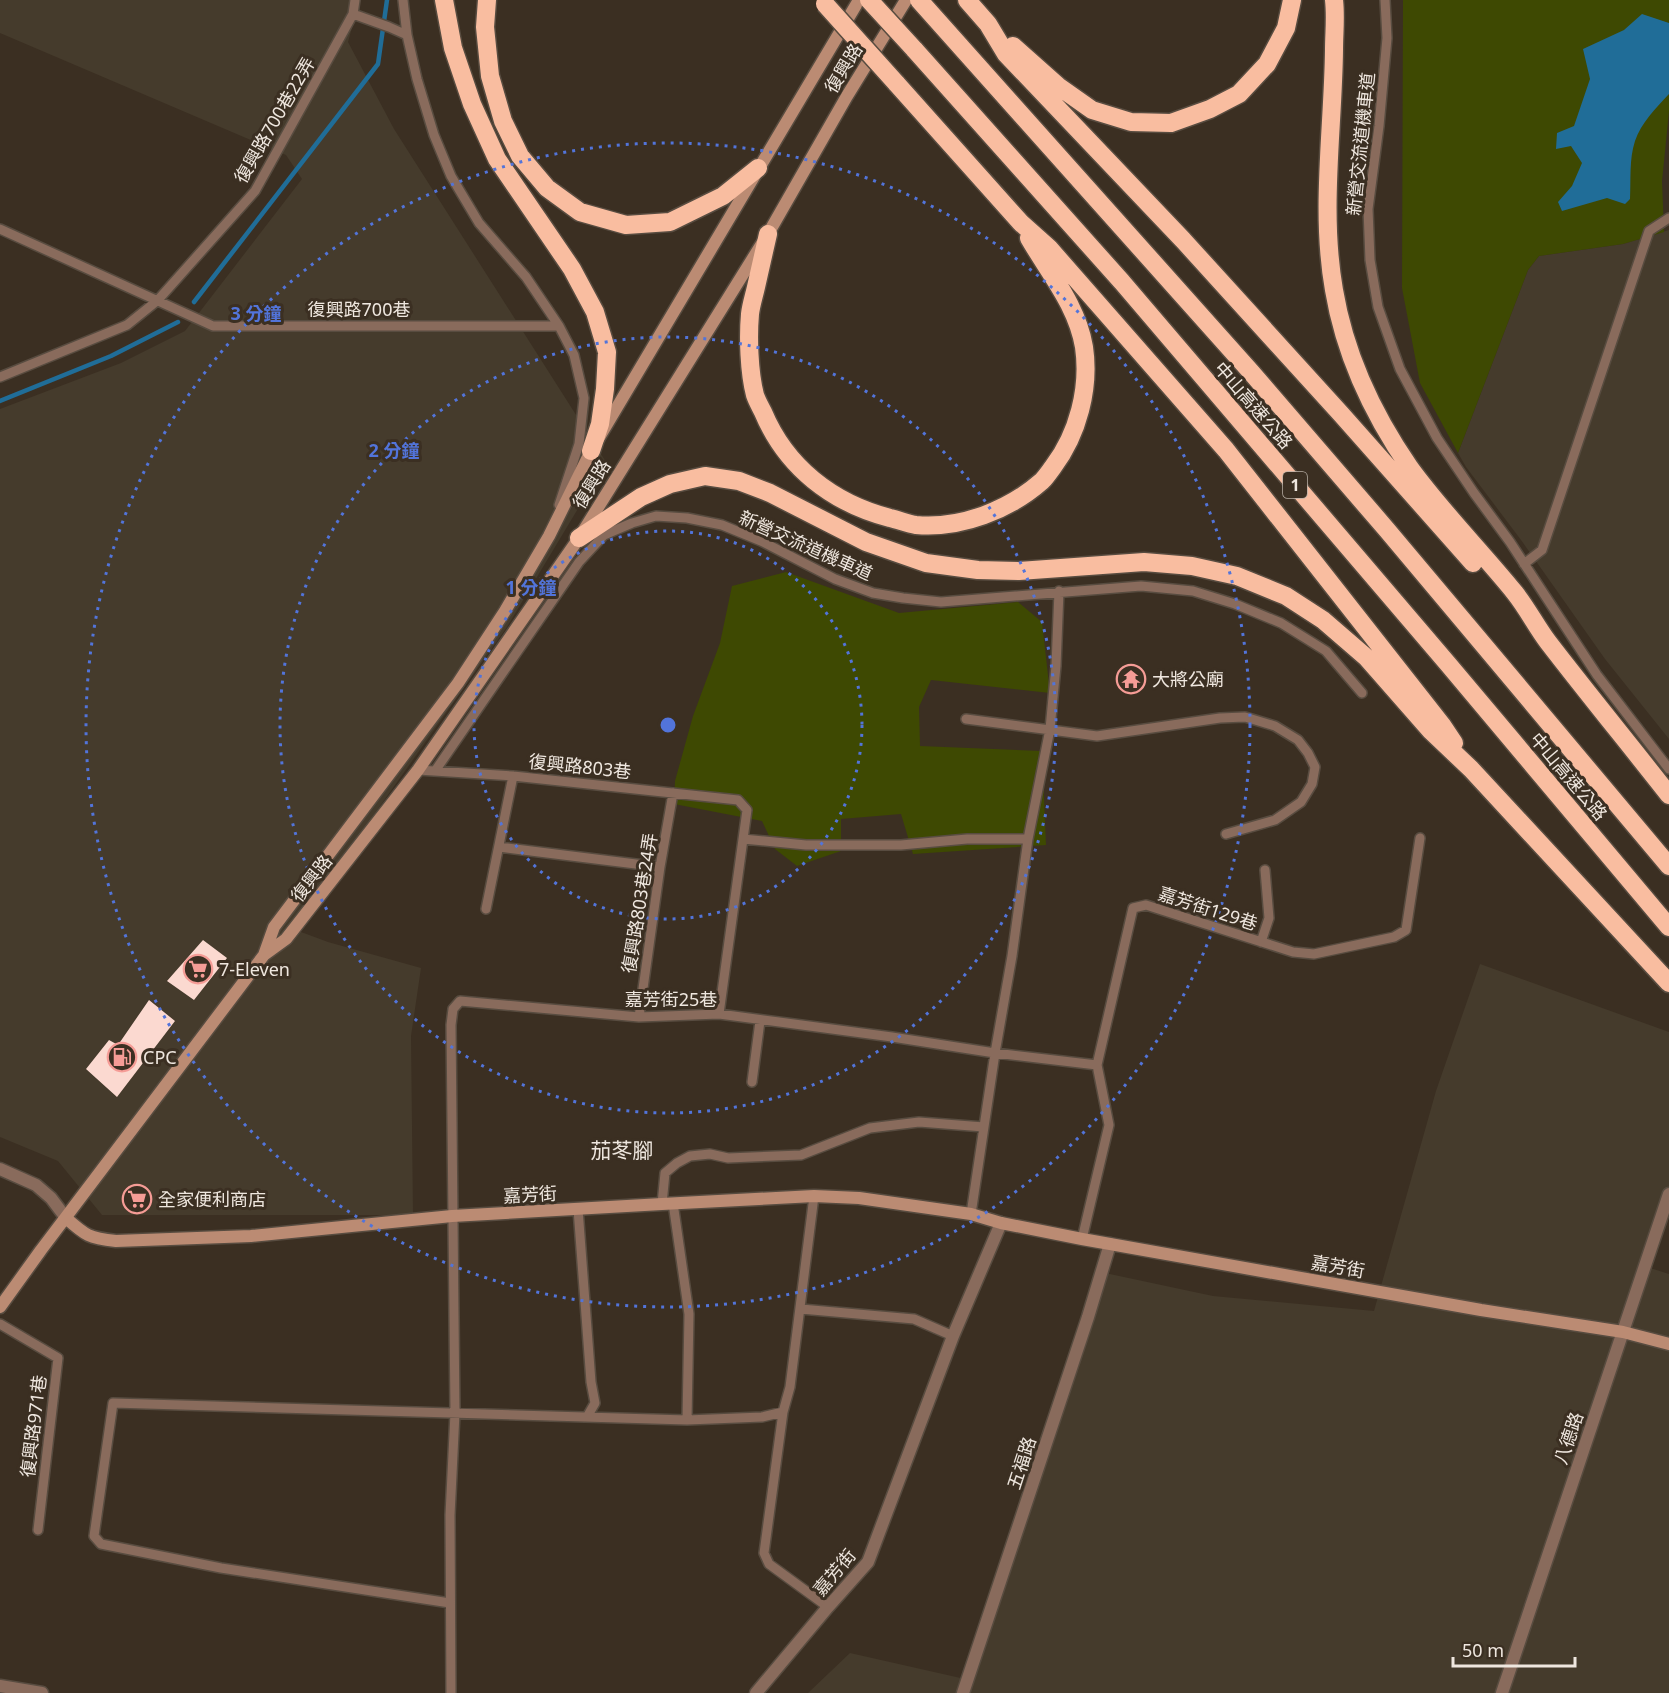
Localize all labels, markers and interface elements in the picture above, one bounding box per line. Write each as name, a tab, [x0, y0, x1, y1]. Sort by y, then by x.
street label: 復興路	[819, 39, 867, 97]
street label: 復興路700巷22弄	[228, 53, 320, 187]
street label: 新營交流道機車道	[1341, 71, 1379, 217]
street label: 復興路700巷	[308, 297, 410, 321]
text: 3 分鐘	[231, 301, 281, 325]
street label: 中山高速公路	[1210, 356, 1298, 454]
text: 2 分鐘	[369, 438, 419, 462]
street label: 復興路	[567, 455, 615, 513]
road number: 1	[1283, 472, 1307, 498]
street label: 新營交流道機車道	[735, 505, 877, 585]
text: 1 分鐘	[506, 575, 556, 599]
temple icon: 大將公廟	[1115, 663, 1147, 695]
place label: 大將公廟	[1152, 667, 1224, 691]
centre of rings	[658, 715, 678, 735]
street label: 中山高速公路	[1525, 727, 1613, 825]
street label: 復興路803巷	[528, 749, 632, 783]
street label: 復興路803巷24弄	[616, 831, 662, 975]
street label: 復興路	[285, 849, 337, 907]
street label: 嘉芳街129巷	[1155, 881, 1261, 935]
supermarket icon: 7-Eleven	[182, 953, 214, 985]
place label: 7-Eleven	[219, 957, 290, 981]
street label: 嘉芳街25巷	[625, 987, 717, 1011]
fuel station icon: CPC	[106, 1041, 138, 1073]
place label: CPC	[143, 1045, 177, 1069]
district label: 茄苳腳	[591, 1136, 654, 1164]
street label: 嘉芳街	[502, 1181, 558, 1207]
supermarket icon: 全家便利商店	[121, 1183, 153, 1215]
place label: 全家便利商店	[158, 1187, 266, 1211]
street label: 嘉芳街	[1309, 1249, 1367, 1283]
street label: 復興路971巷	[15, 1373, 51, 1479]
street label: 八德路	[1548, 1409, 1588, 1467]
street label: 五福路	[1001, 1434, 1041, 1492]
street label: 嘉芳街	[807, 1544, 861, 1600]
scale bar	[1453, 1630, 1574, 1668]
text: 50 m	[1462, 1638, 1504, 1662]

